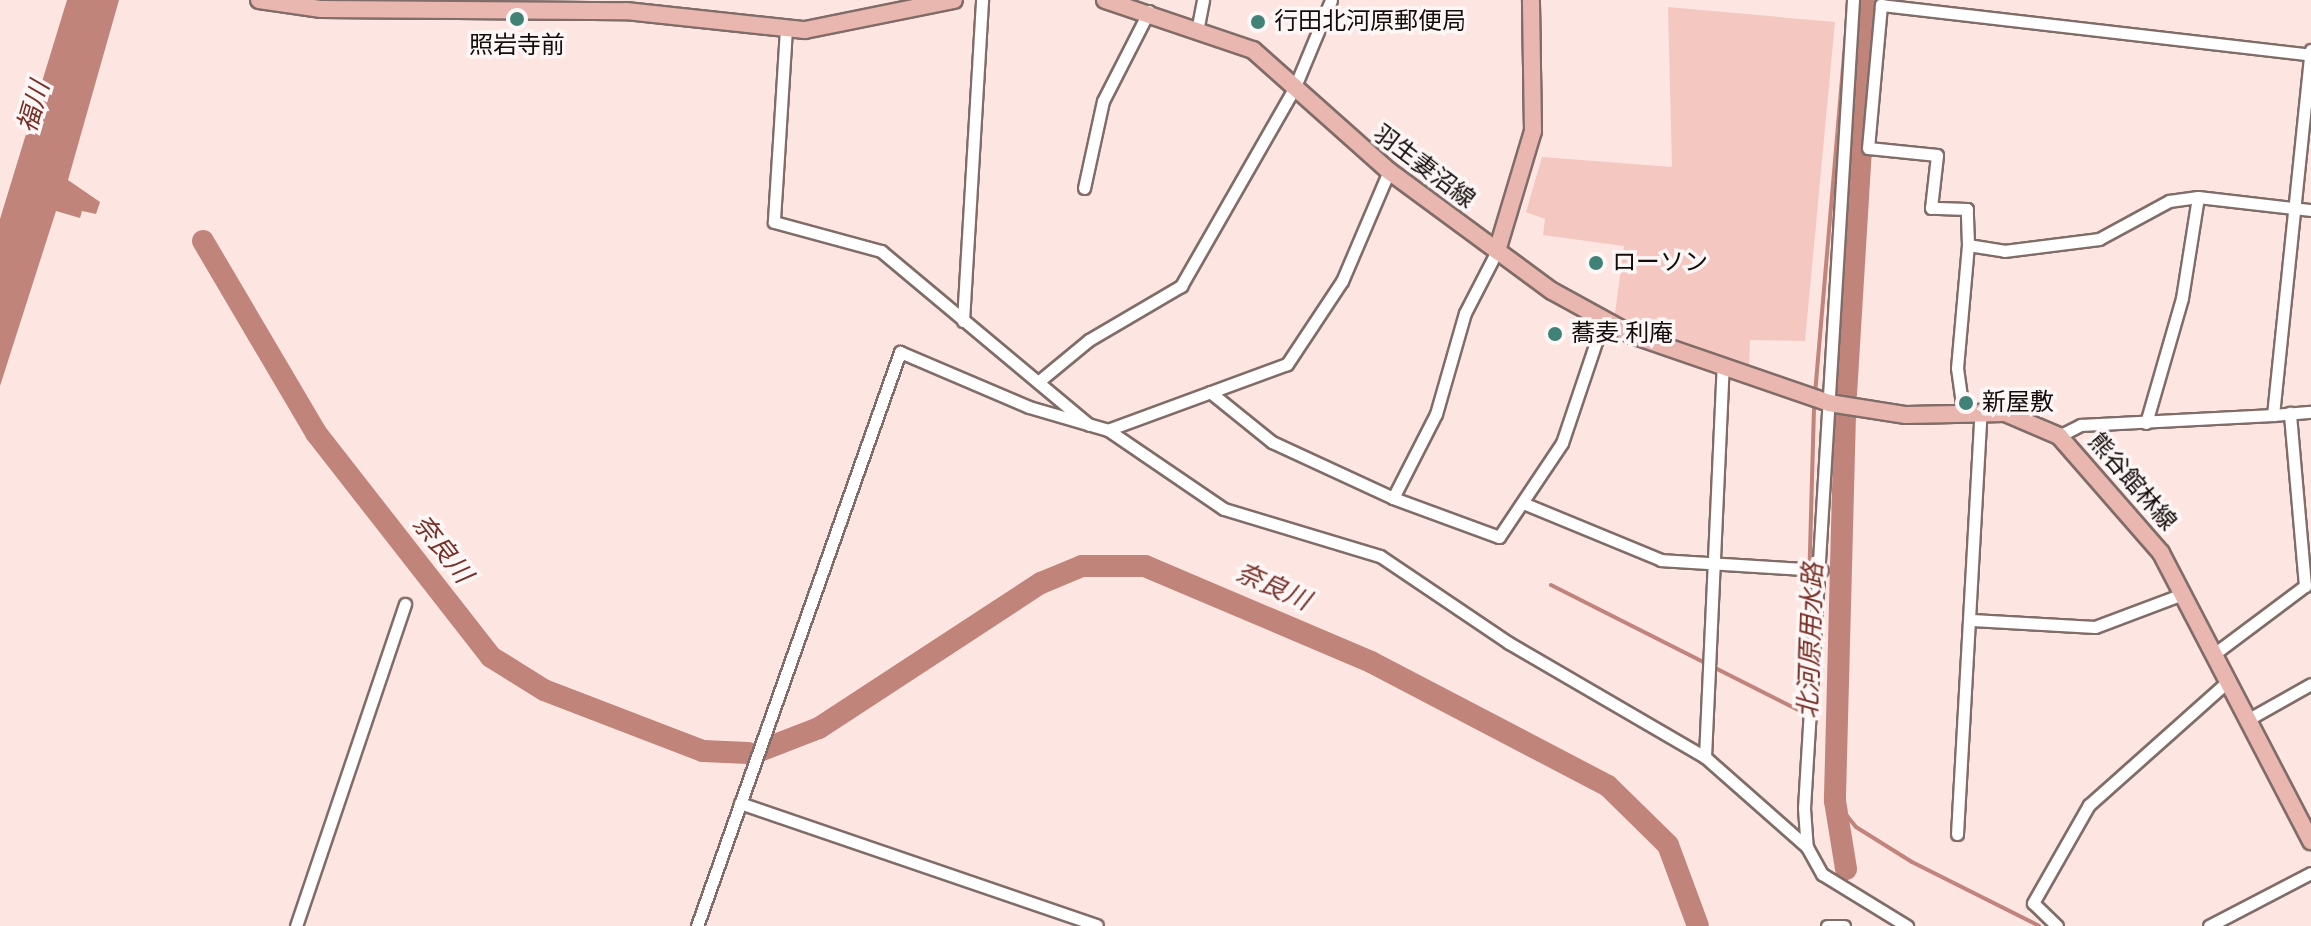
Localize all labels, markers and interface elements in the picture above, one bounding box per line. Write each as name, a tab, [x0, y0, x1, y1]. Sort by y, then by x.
place label: 行田北河原郵便局	[1274, 8, 1466, 36]
marker: 照岩寺前	[508, 10, 526, 28]
marker: 行田北河原郵便局	[1249, 13, 1267, 31]
place label: 照岩寺前	[469, 32, 565, 60]
water label: 福川	[12, 78, 56, 136]
street label: 羽生妻沼線	[1367, 119, 1481, 215]
place label: ローソン	[1612, 249, 1708, 277]
marker: ローソン	[1587, 254, 1605, 272]
place label: 蕎麦 利庵	[1571, 320, 1673, 348]
marker: 蕎麦 利庵	[1546, 325, 1564, 343]
place label: 新屋敷	[1982, 389, 2054, 417]
marker: 新屋敷	[1957, 394, 1975, 412]
street label: 熊谷館林線	[2082, 427, 2182, 537]
water label: 奈良川	[406, 509, 478, 589]
water label: 奈良川	[1231, 557, 1315, 617]
water label: 北河原用水路	[1793, 563, 1829, 719]

